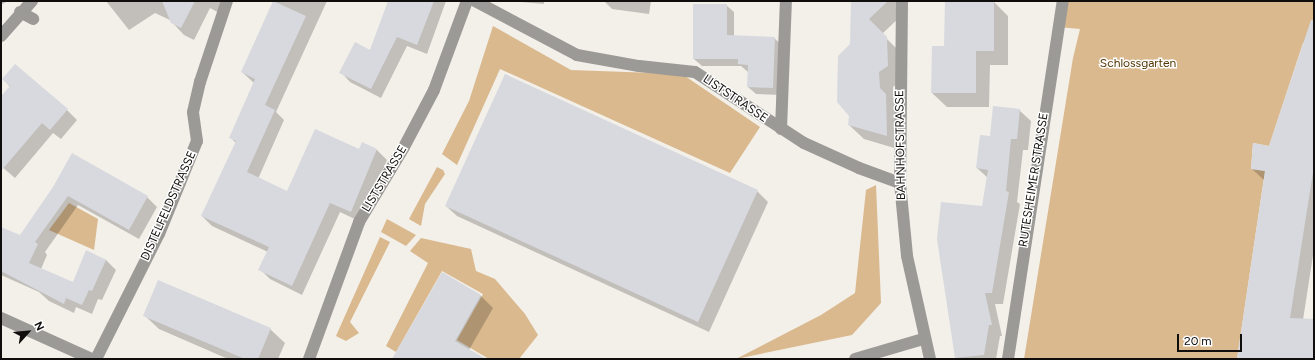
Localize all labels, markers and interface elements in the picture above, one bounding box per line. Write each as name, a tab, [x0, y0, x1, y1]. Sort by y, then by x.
park label: Schlossgarten	[1100, 57, 1176, 71]
street label: LISTSTRASSE	[700, 72, 770, 126]
street label: BAHNHOFSTRASSE	[893, 90, 909, 200]
street label: RUTESHEIMER STRASSE	[1016, 112, 1052, 248]
street label: LISTSTRASSE	[360, 143, 410, 215]
street label: DISTELFELDSTRASSE	[138, 149, 200, 263]
north arrow	[8, 312, 48, 352]
text: N	[31, 320, 47, 333]
scale bar	[1179, 326, 1244, 352]
text: 20 m	[1184, 334, 1212, 348]

